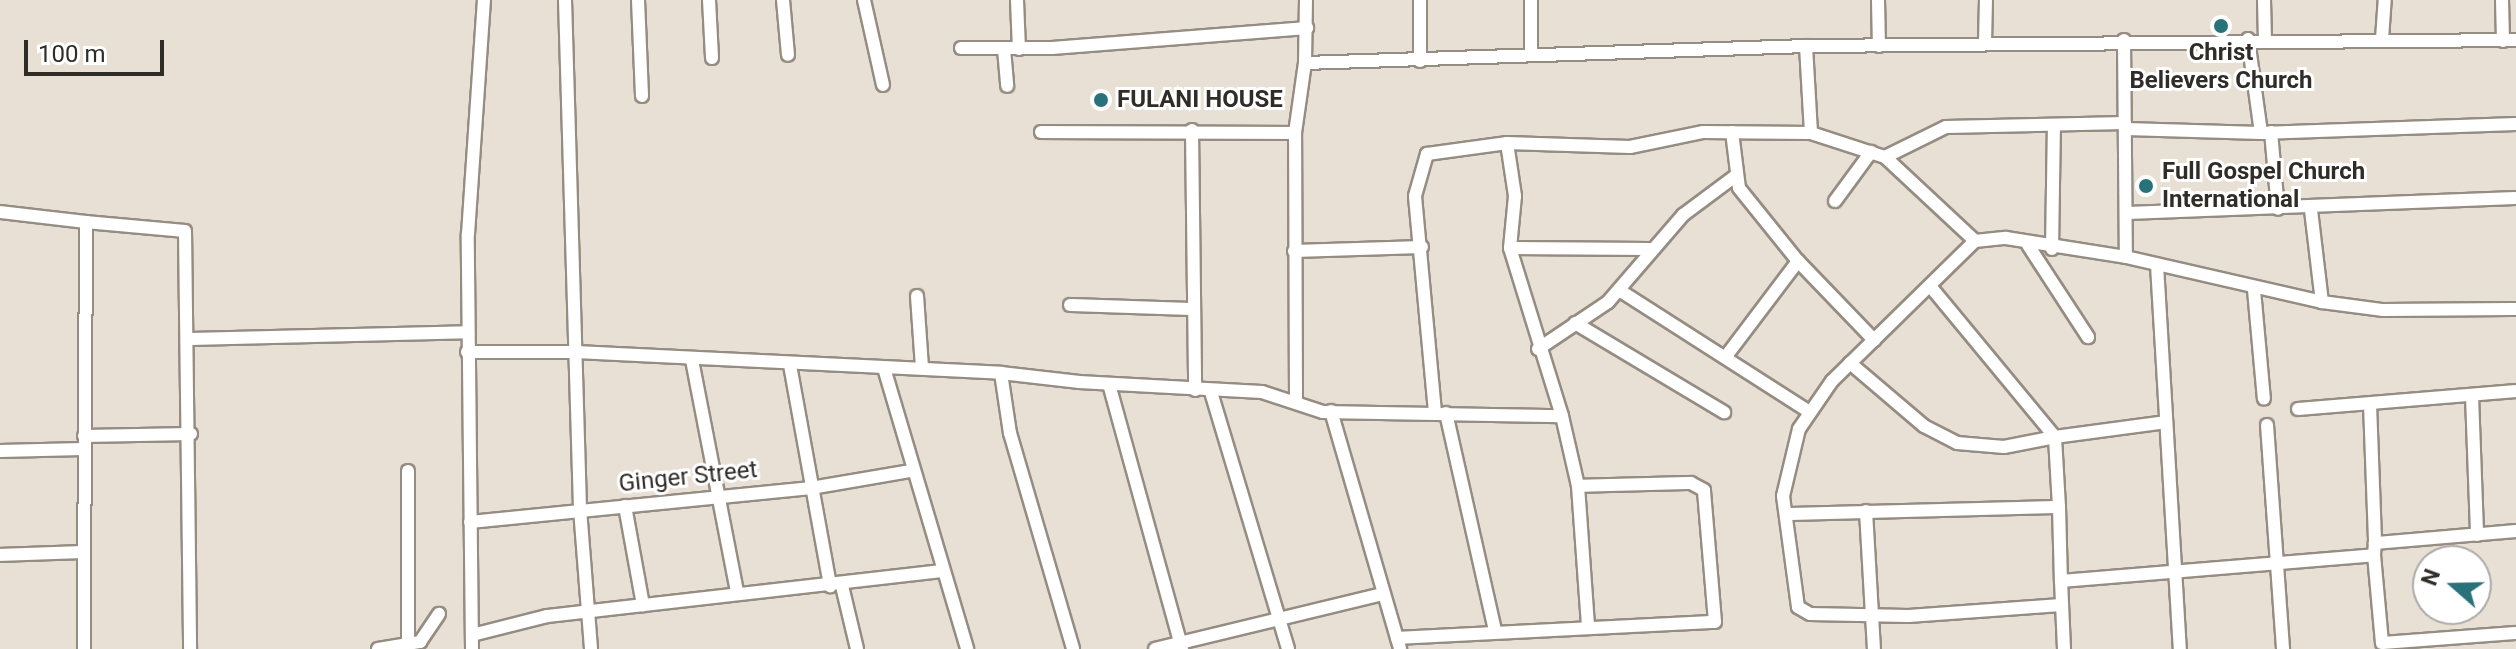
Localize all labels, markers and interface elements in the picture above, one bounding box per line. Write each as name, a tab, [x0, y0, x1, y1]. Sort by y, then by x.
marker: Christ Believers Church	[2212, 17, 2230, 35]
scale bar	[28, 24, 168, 74]
place label: Christ Believers Church	[2130, 39, 2312, 95]
text: 100 m	[38, 40, 105, 68]
place label: FULANI HOUSE	[1117, 86, 1283, 114]
marker: FULANI HOUSE	[1092, 91, 1110, 109]
place label: Full Gospel Church International	[2162, 158, 2365, 214]
marker: Full Gospel Church International	[2137, 177, 2155, 195]
street label: Ginger Street	[617, 455, 759, 499]
north arrow	[2412, 545, 2492, 625]
text: N	[2416, 566, 2445, 589]

